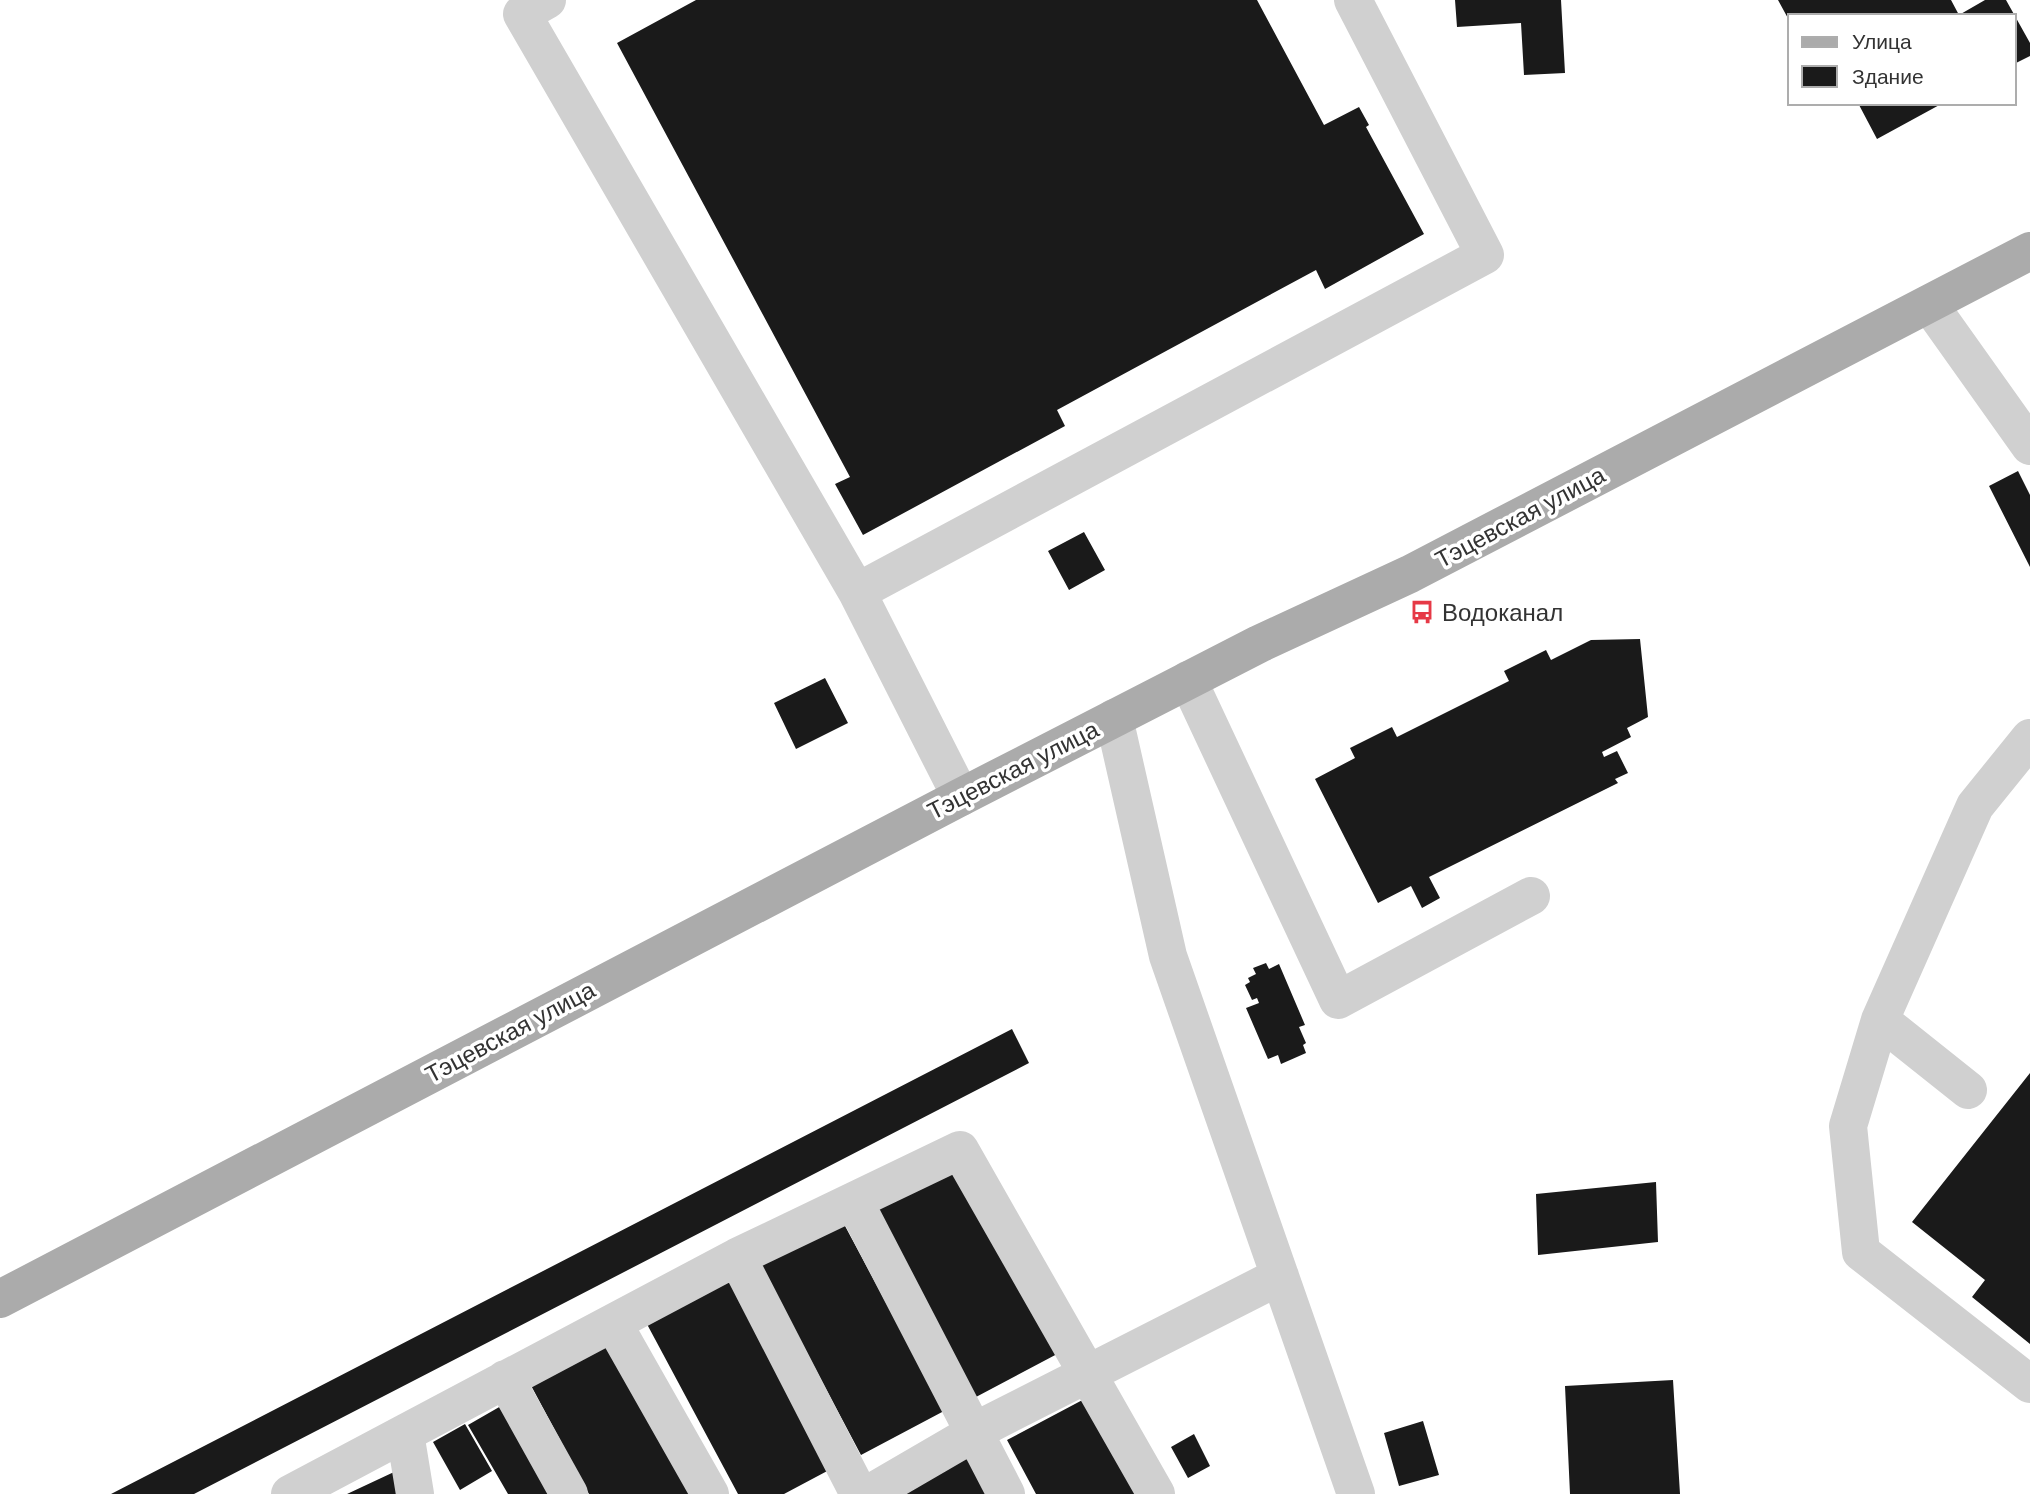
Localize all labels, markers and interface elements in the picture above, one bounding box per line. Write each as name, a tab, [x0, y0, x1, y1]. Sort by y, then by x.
legend	[1788, 14, 2016, 105]
text: Улица	[1852, 30, 1912, 53]
text: Здание	[1852, 65, 1924, 88]
street label: Тэцевская улица	[1431, 461, 1610, 573]
bus stop icon: Водоканал	[1408, 598, 1436, 626]
place label: Водоканал	[1442, 599, 1563, 626]
street label: Тэцевская улица	[923, 715, 1104, 825]
street label: Тэцевская улица	[421, 976, 600, 1088]

